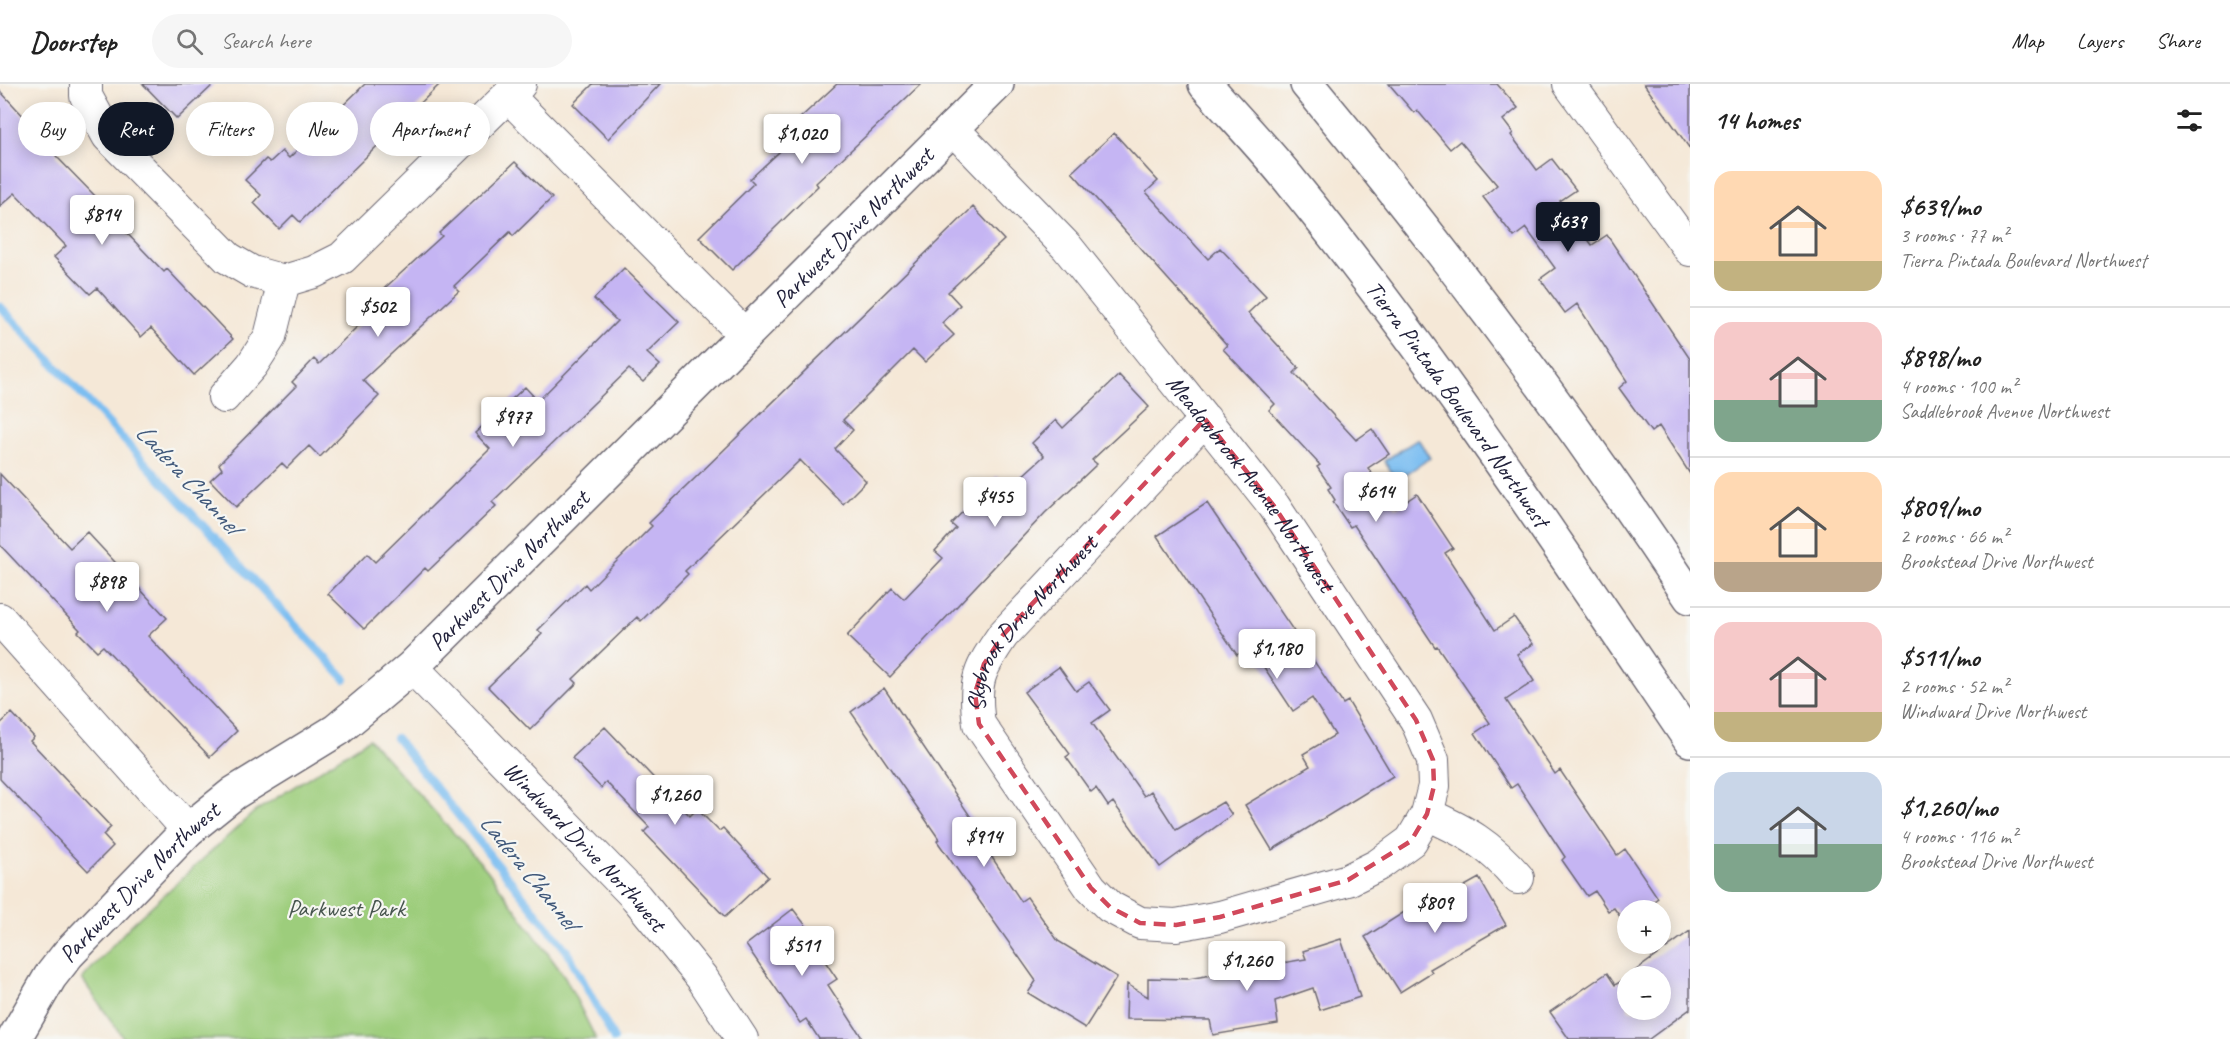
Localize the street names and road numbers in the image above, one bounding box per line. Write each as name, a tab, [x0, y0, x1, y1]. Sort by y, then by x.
street label: Parkwest Drive Northwest	[766, 139, 941, 314]
street label: Tierra Pintada Boulevard Northwest	[1359, 275, 1558, 535]
street label: Meadowbrook Avenue Northwest	[1160, 369, 1343, 599]
street label: Parkwest Drive Northwest	[422, 482, 597, 657]
street label: Skybrook Drive Northwest	[962, 528, 1105, 712]
street label: Windward Drive Northwest	[497, 755, 674, 939]
street label: Parkwest Drive Northwest	[52, 794, 227, 968]

